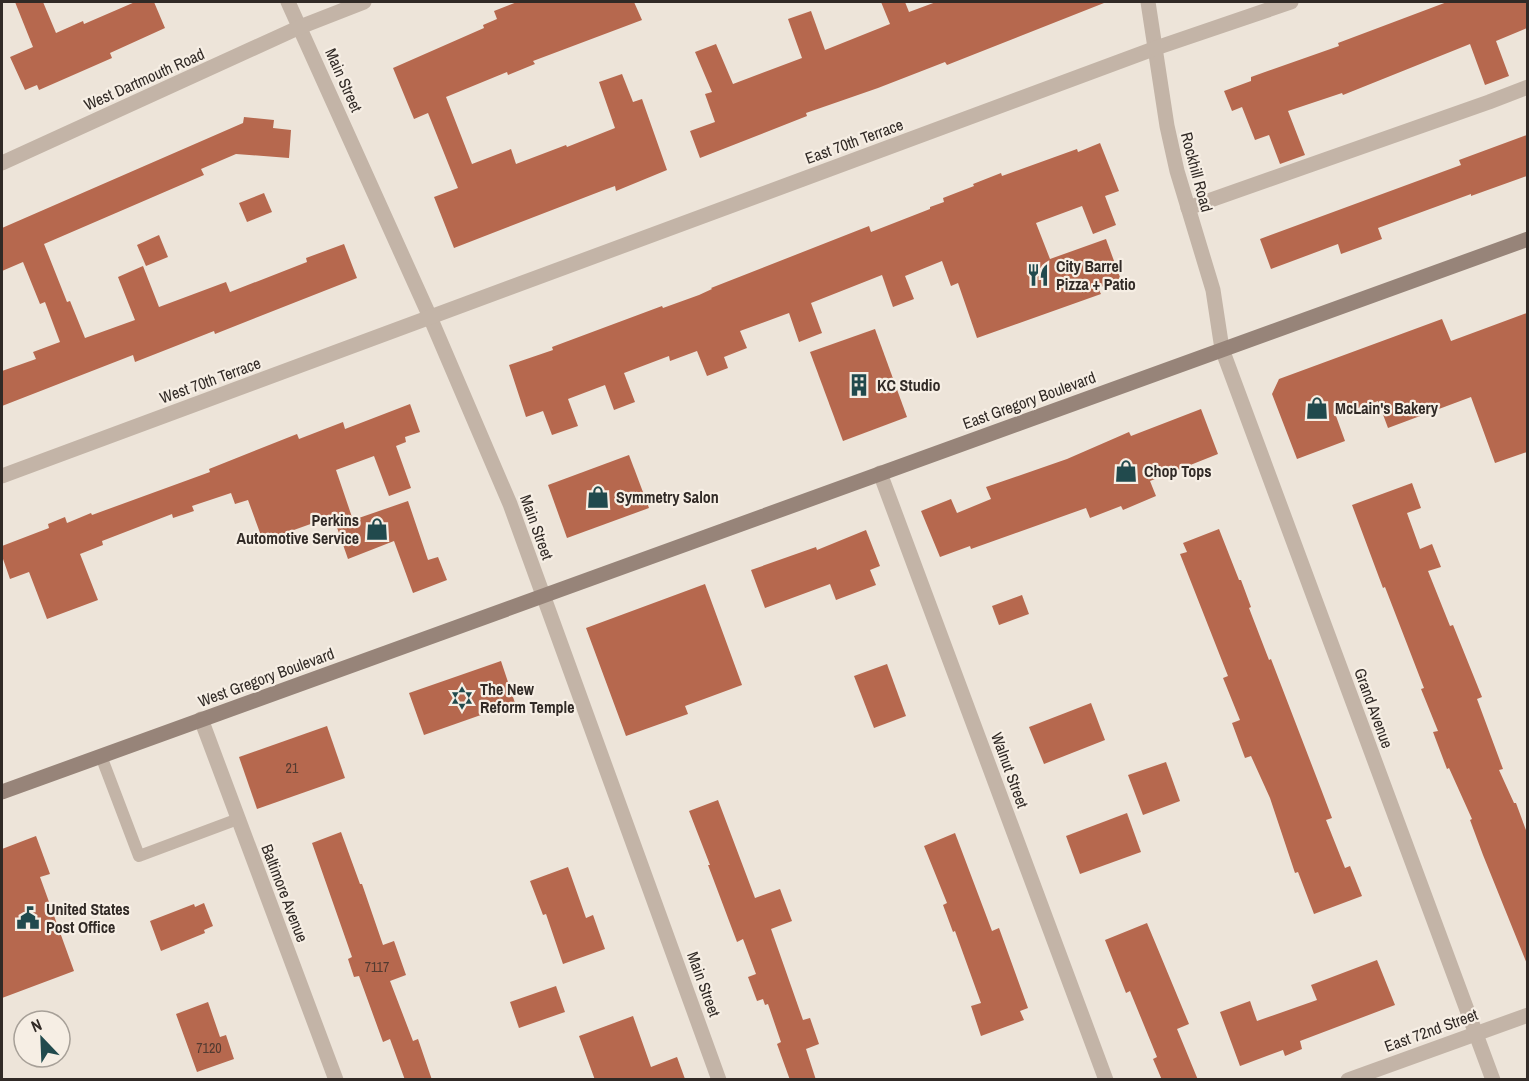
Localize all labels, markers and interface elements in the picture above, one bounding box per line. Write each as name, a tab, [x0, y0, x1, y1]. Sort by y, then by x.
street label: West Dartmouth Road	[80, 43, 208, 115]
street label: Main Street	[320, 45, 368, 116]
street label: East 70th Terrace	[802, 113, 906, 169]
street label: Rockhill Road	[1176, 130, 1218, 214]
place label: City Barrel Pizza + Patio	[1056, 255, 1136, 295]
restaurant icon: City Barrel Pizza + Patio	[1025, 262, 1051, 288]
street label: West 70th Terrace	[156, 352, 264, 408]
street label: East Gregory Boulevard	[959, 366, 1099, 434]
building icon: KC Studio	[846, 372, 872, 398]
place label: KC Studio	[877, 374, 940, 396]
shop icon: McLain's Bakery	[1304, 395, 1330, 421]
place label: McLain's Bakery	[1335, 397, 1439, 419]
shop icon: Chop Tops	[1113, 458, 1139, 484]
place label: Chop Tops	[1144, 460, 1212, 482]
shop icon: Symmetry Salon	[585, 484, 611, 510]
place label: Symmetry Salon	[616, 486, 719, 508]
street label: Main Street	[515, 491, 559, 563]
place label: Perkins Automotive Service	[237, 509, 359, 549]
shop icon: Perkins Automotive Service	[364, 516, 390, 542]
street label: West Gregory Boulevard	[195, 642, 337, 712]
street label: Grand Avenue	[1349, 665, 1399, 751]
place label: The New Reform Temple	[480, 678, 575, 718]
synagogue icon: The New Reform Temple	[449, 685, 475, 711]
street label: Walnut Street	[986, 729, 1034, 811]
house number: 21	[286, 759, 299, 777]
street label: Baltimore Avenue	[256, 841, 314, 945]
place label: United States Post Office	[46, 898, 130, 938]
public building icon: United States Post Office	[15, 905, 41, 931]
street label: Main Street	[682, 948, 726, 1020]
house number: 7117	[365, 958, 389, 976]
street label: East 72nd Street	[1381, 1003, 1481, 1057]
north arrow	[12, 1009, 72, 1069]
text: N	[27, 1013, 45, 1037]
house number: 7120	[196, 1039, 222, 1057]

